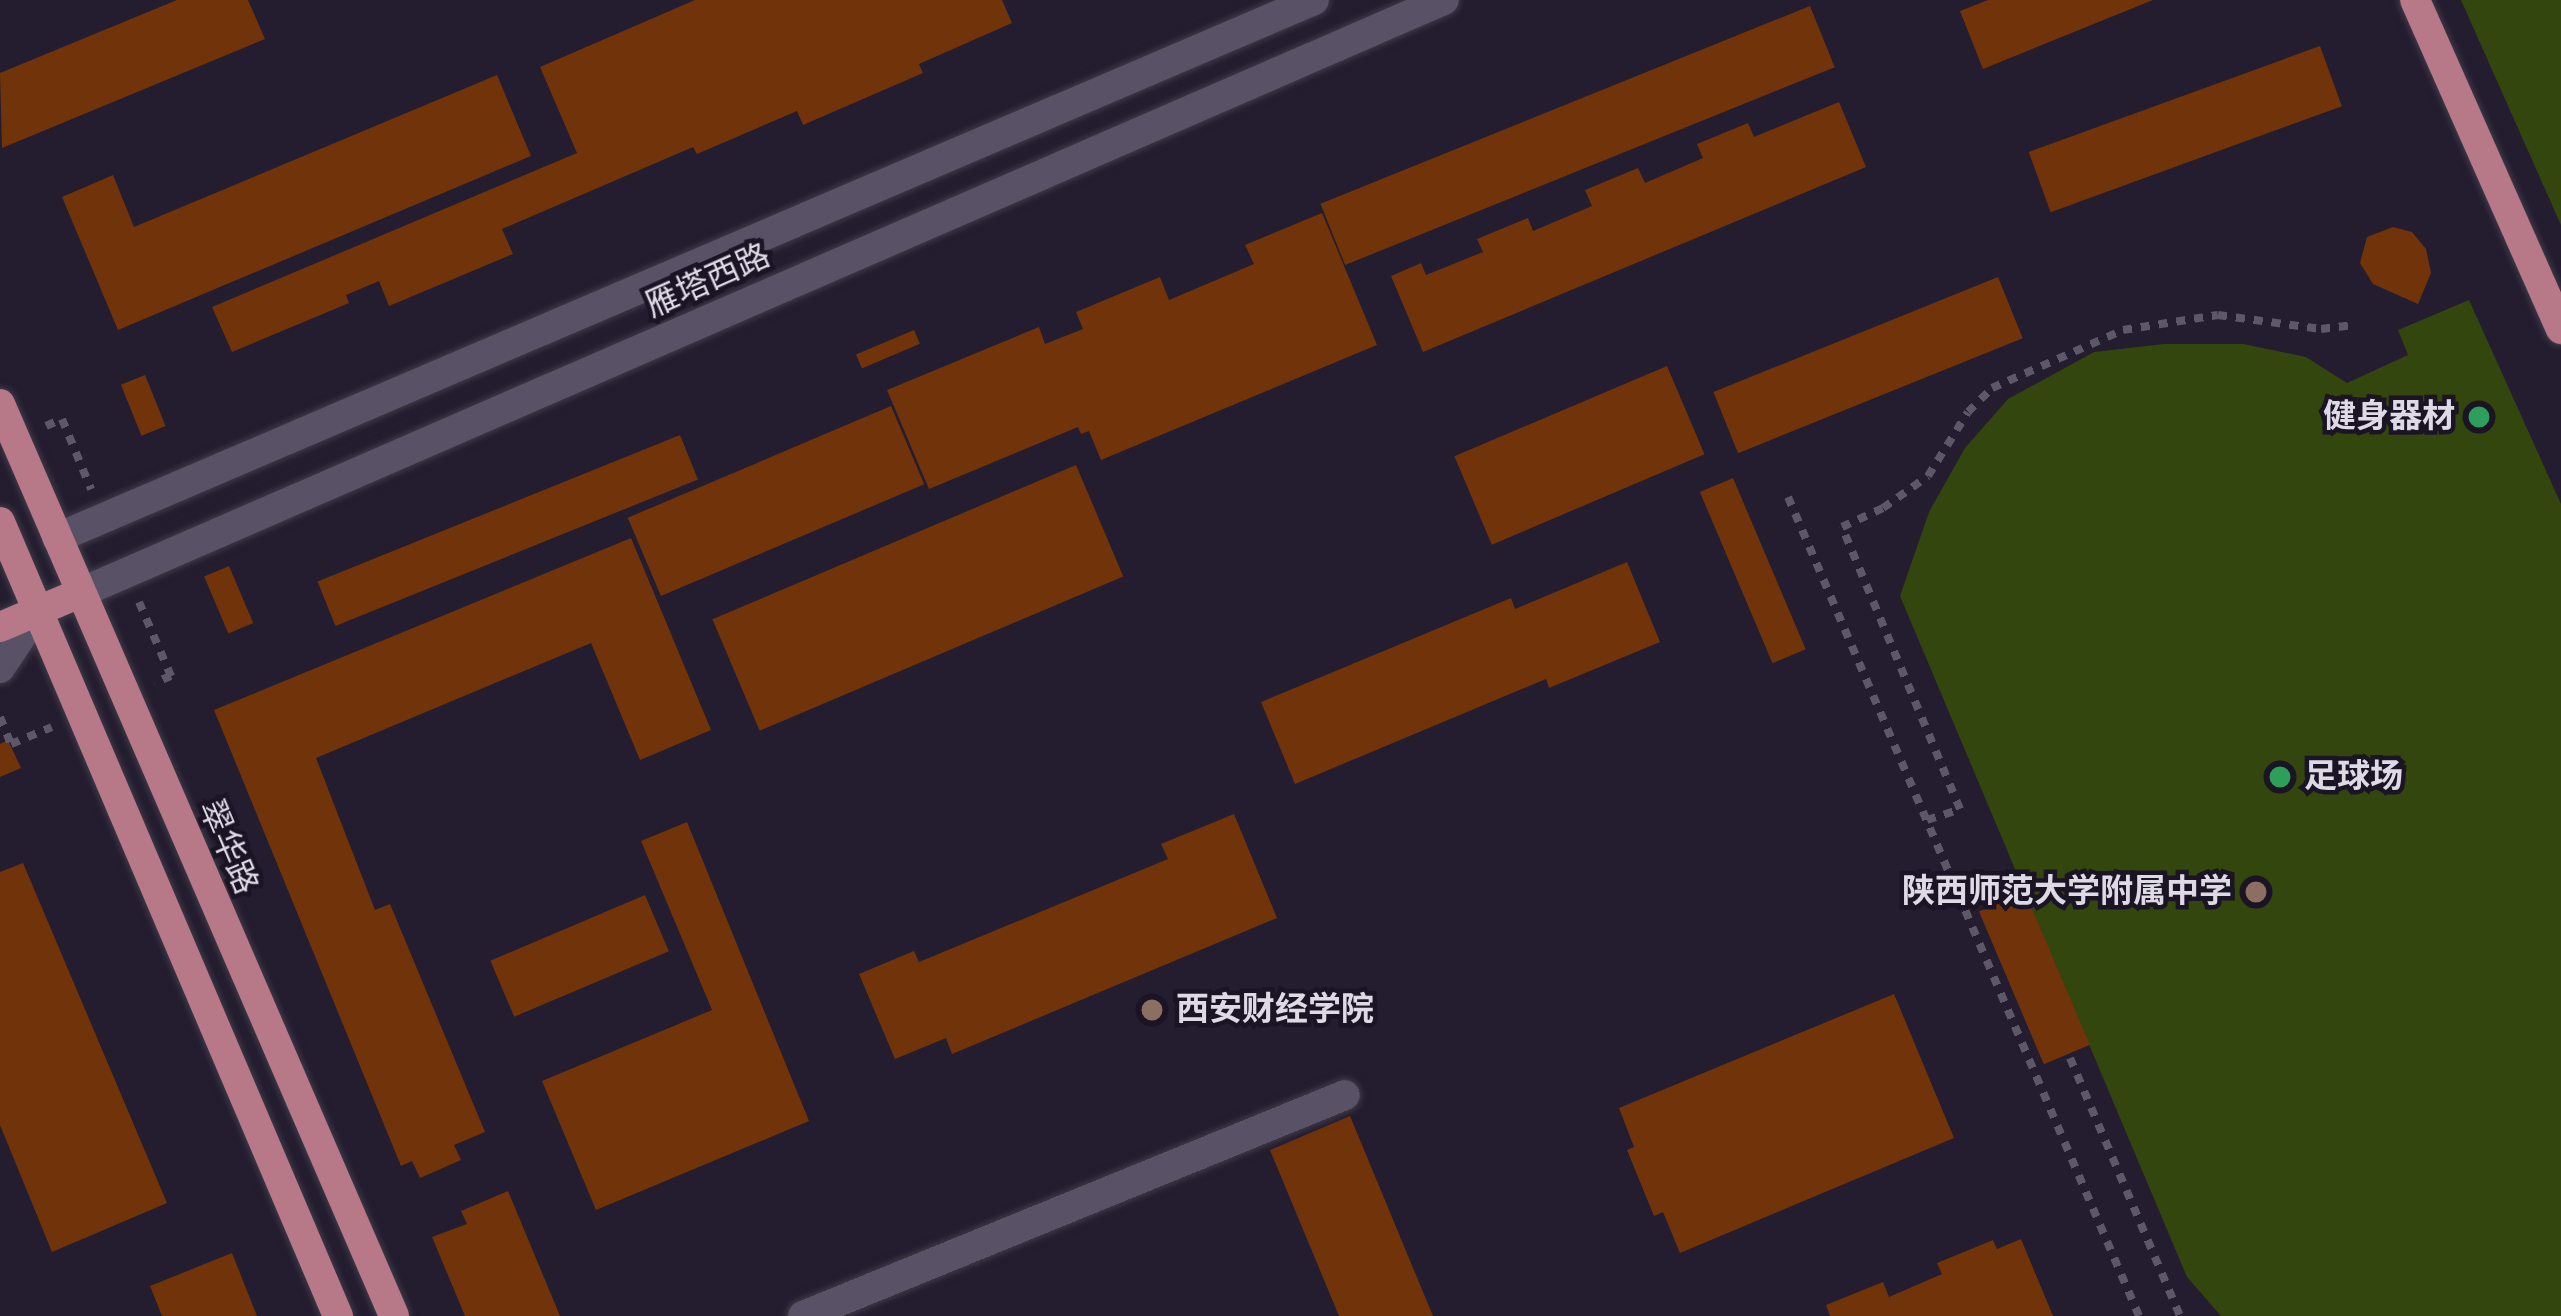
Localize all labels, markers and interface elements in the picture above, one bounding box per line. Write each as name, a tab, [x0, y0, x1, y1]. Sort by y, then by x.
street label: 雁塔西路	[640, 236, 776, 326]
place label: 健身器材	[2323, 397, 2455, 437]
marker: 健身器材	[2466, 404, 2492, 430]
place label: 足球场	[2304, 757, 2403, 797]
marker: 足球场	[2267, 764, 2293, 790]
street label: 翠华路	[190, 794, 266, 900]
place label: 陕西师范大学附属中学	[1902, 872, 2232, 912]
marker: 陕西师范大学附属中学	[2243, 879, 2269, 905]
place label: 西安财经学院	[1176, 990, 1374, 1030]
marker: 西安财经学院	[1139, 997, 1165, 1023]

